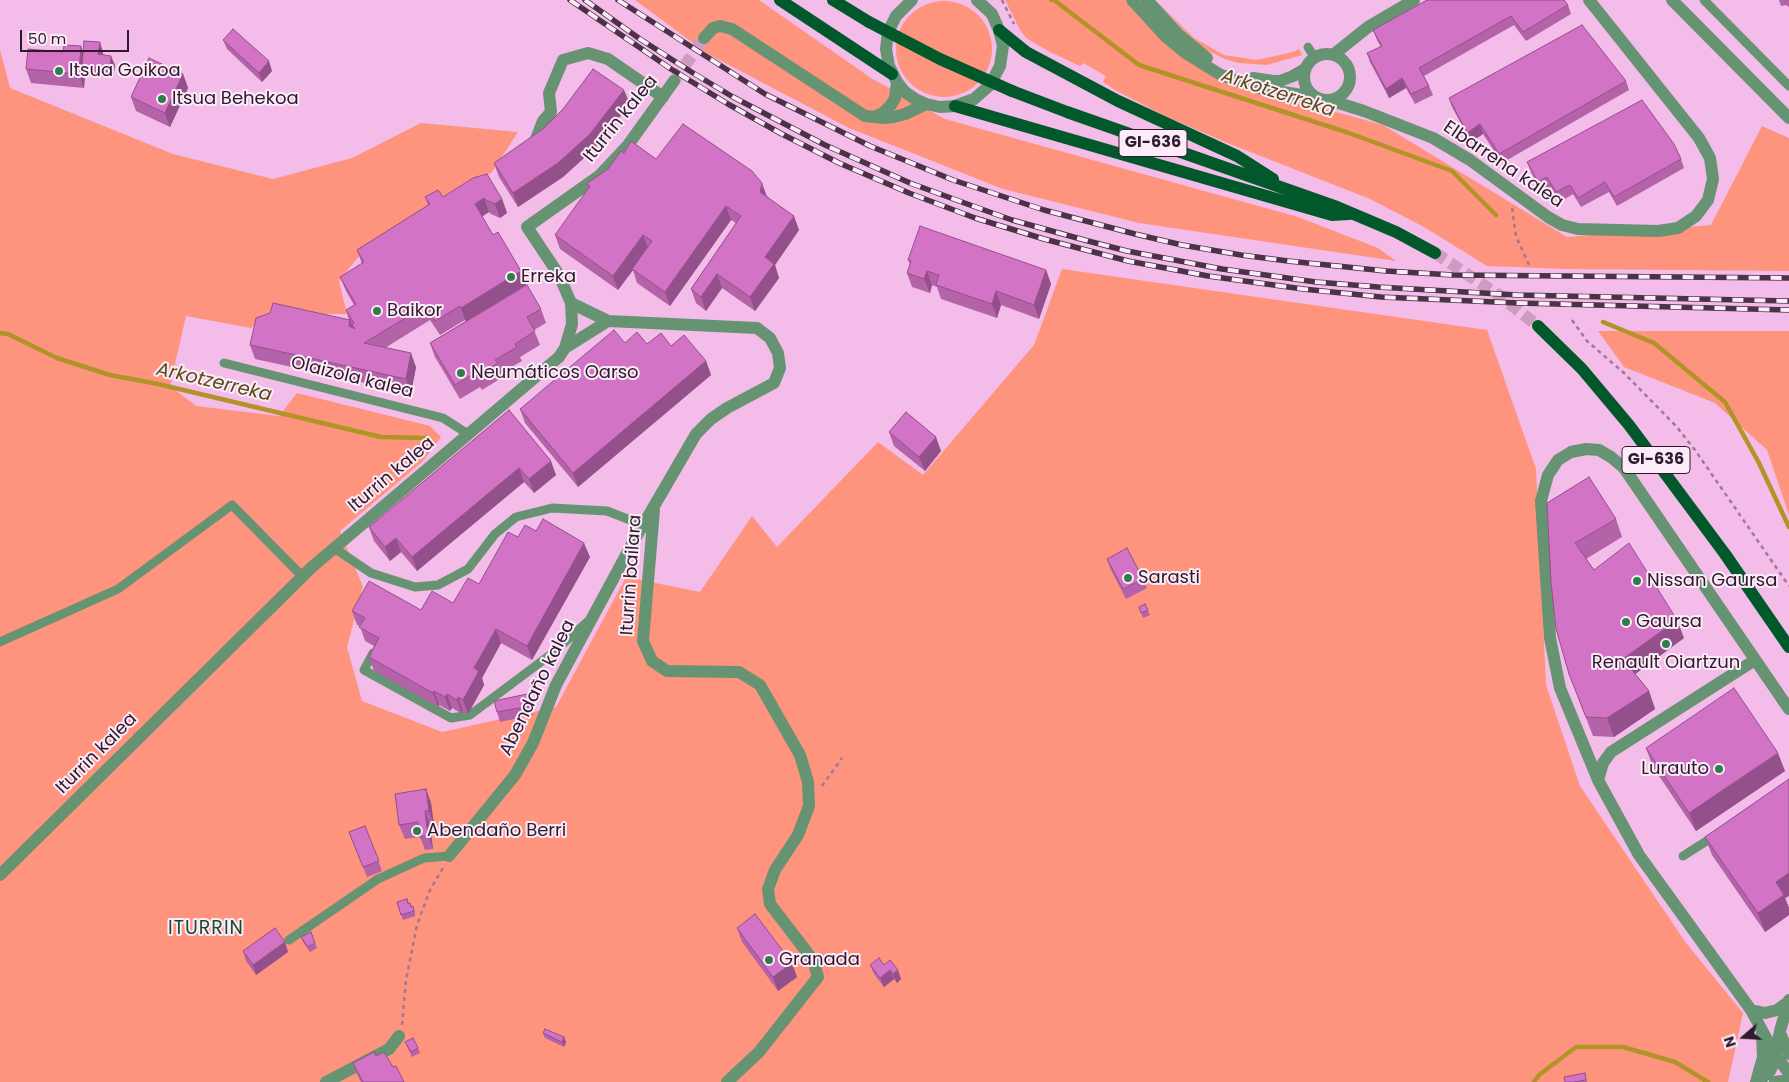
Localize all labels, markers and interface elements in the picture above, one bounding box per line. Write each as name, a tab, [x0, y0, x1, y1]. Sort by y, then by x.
scale bar	[22, 20, 131, 52]
text: 50 m	[28, 28, 66, 49]
place label: Itsua Goikoa	[69, 60, 181, 82]
marker: Itsua Goikoa	[53, 65, 65, 77]
water label: Arkotzerreka	[1218, 65, 1338, 123]
street label: Iturrin kalea	[579, 71, 663, 167]
place label: Itsua Behekoa	[172, 88, 299, 110]
marker: Itsua Behekoa	[156, 93, 168, 105]
street label: Elbarrena kalea	[1439, 117, 1567, 213]
road number: GI-636	[1119, 130, 1187, 156]
place label: Erreka	[521, 266, 576, 288]
marker: Erreka	[505, 271, 517, 283]
place label: Baikor	[387, 300, 442, 322]
marker: Baikor	[371, 305, 383, 317]
street label: Olaizola kalea	[289, 352, 415, 404]
water label: Arkotzerreka	[154, 359, 274, 407]
place label: Neumáticos Oarso	[471, 362, 639, 384]
marker: Neumáticos Oarso	[455, 367, 467, 379]
street label: Iturrin kalea	[345, 433, 439, 517]
road number: GI-636	[1622, 446, 1690, 474]
street label: Iturrin bailara	[617, 514, 647, 636]
place label: Sarasti	[1138, 567, 1200, 589]
place label: Nissan Gaursa	[1647, 570, 1777, 592]
marker: Sarasti	[1122, 572, 1134, 584]
marker: Nissan Gaursa	[1631, 575, 1643, 587]
place label: Gaursa	[1636, 611, 1702, 633]
marker: Gaursa	[1620, 616, 1632, 628]
street label: Abendaño kalea	[496, 617, 580, 759]
marker: Renault Oiartzun	[1660, 638, 1672, 650]
place label: Renault Oiartzun	[1592, 652, 1740, 674]
street label: Iturrin kalea	[52, 709, 142, 799]
place label: Lurauto	[1641, 758, 1709, 780]
marker: Lurauto	[1713, 763, 1725, 775]
place label: Abendaño Berri	[427, 820, 566, 842]
marker: Abendaño Berri	[411, 825, 423, 837]
district label: ITURRIN	[167, 918, 245, 940]
place label: Granada	[779, 949, 860, 971]
marker: Granada	[763, 954, 775, 966]
north arrow	[1719, 1012, 1769, 1062]
text: N	[1719, 1034, 1741, 1050]

